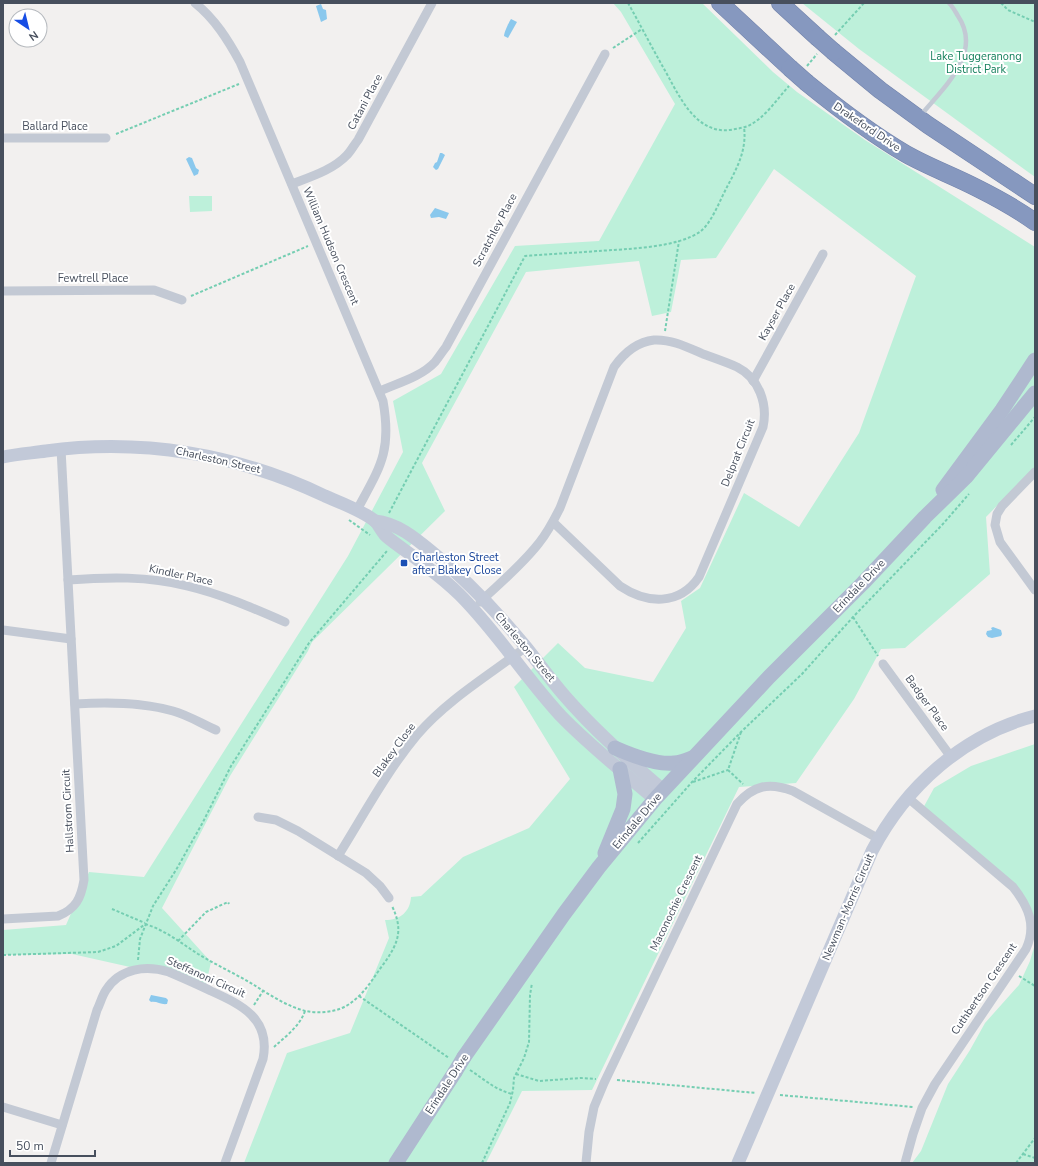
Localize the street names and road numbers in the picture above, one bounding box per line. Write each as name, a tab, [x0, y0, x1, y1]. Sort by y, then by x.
street label: Catani Place	[344, 71, 386, 133]
street label: Drakeford Drive	[831, 99, 904, 155]
street label: Ballard Place	[22, 119, 88, 134]
street label: William Hudson Crescent	[299, 185, 363, 307]
street label: Scratchley Place	[469, 191, 521, 269]
street label: Fewtrell Place	[58, 271, 129, 286]
street label: Kayser Place	[755, 281, 799, 343]
street label: Delprat Circuit	[718, 417, 758, 489]
street label: Charleston Street	[174, 443, 262, 477]
street label: Erindale Drive	[830, 556, 889, 616]
street label: Kindler Place	[148, 561, 214, 589]
street label: Charleston Street	[491, 609, 559, 685]
street label: Badger Place	[902, 672, 952, 734]
street label: Blakey Close	[369, 720, 419, 780]
street label: Hallstrom Circuit	[58, 769, 78, 853]
street label: Erindale Drive	[609, 790, 665, 852]
street label: Newman-Morris Circuit	[819, 851, 877, 963]
street label: Maconochie Crescent	[646, 853, 706, 953]
street label: Cuthbertson Crescent	[948, 940, 1020, 1038]
street label: Steffanoni Circuit	[164, 953, 248, 1001]
street label: Erindale Drive	[422, 1051, 472, 1117]

